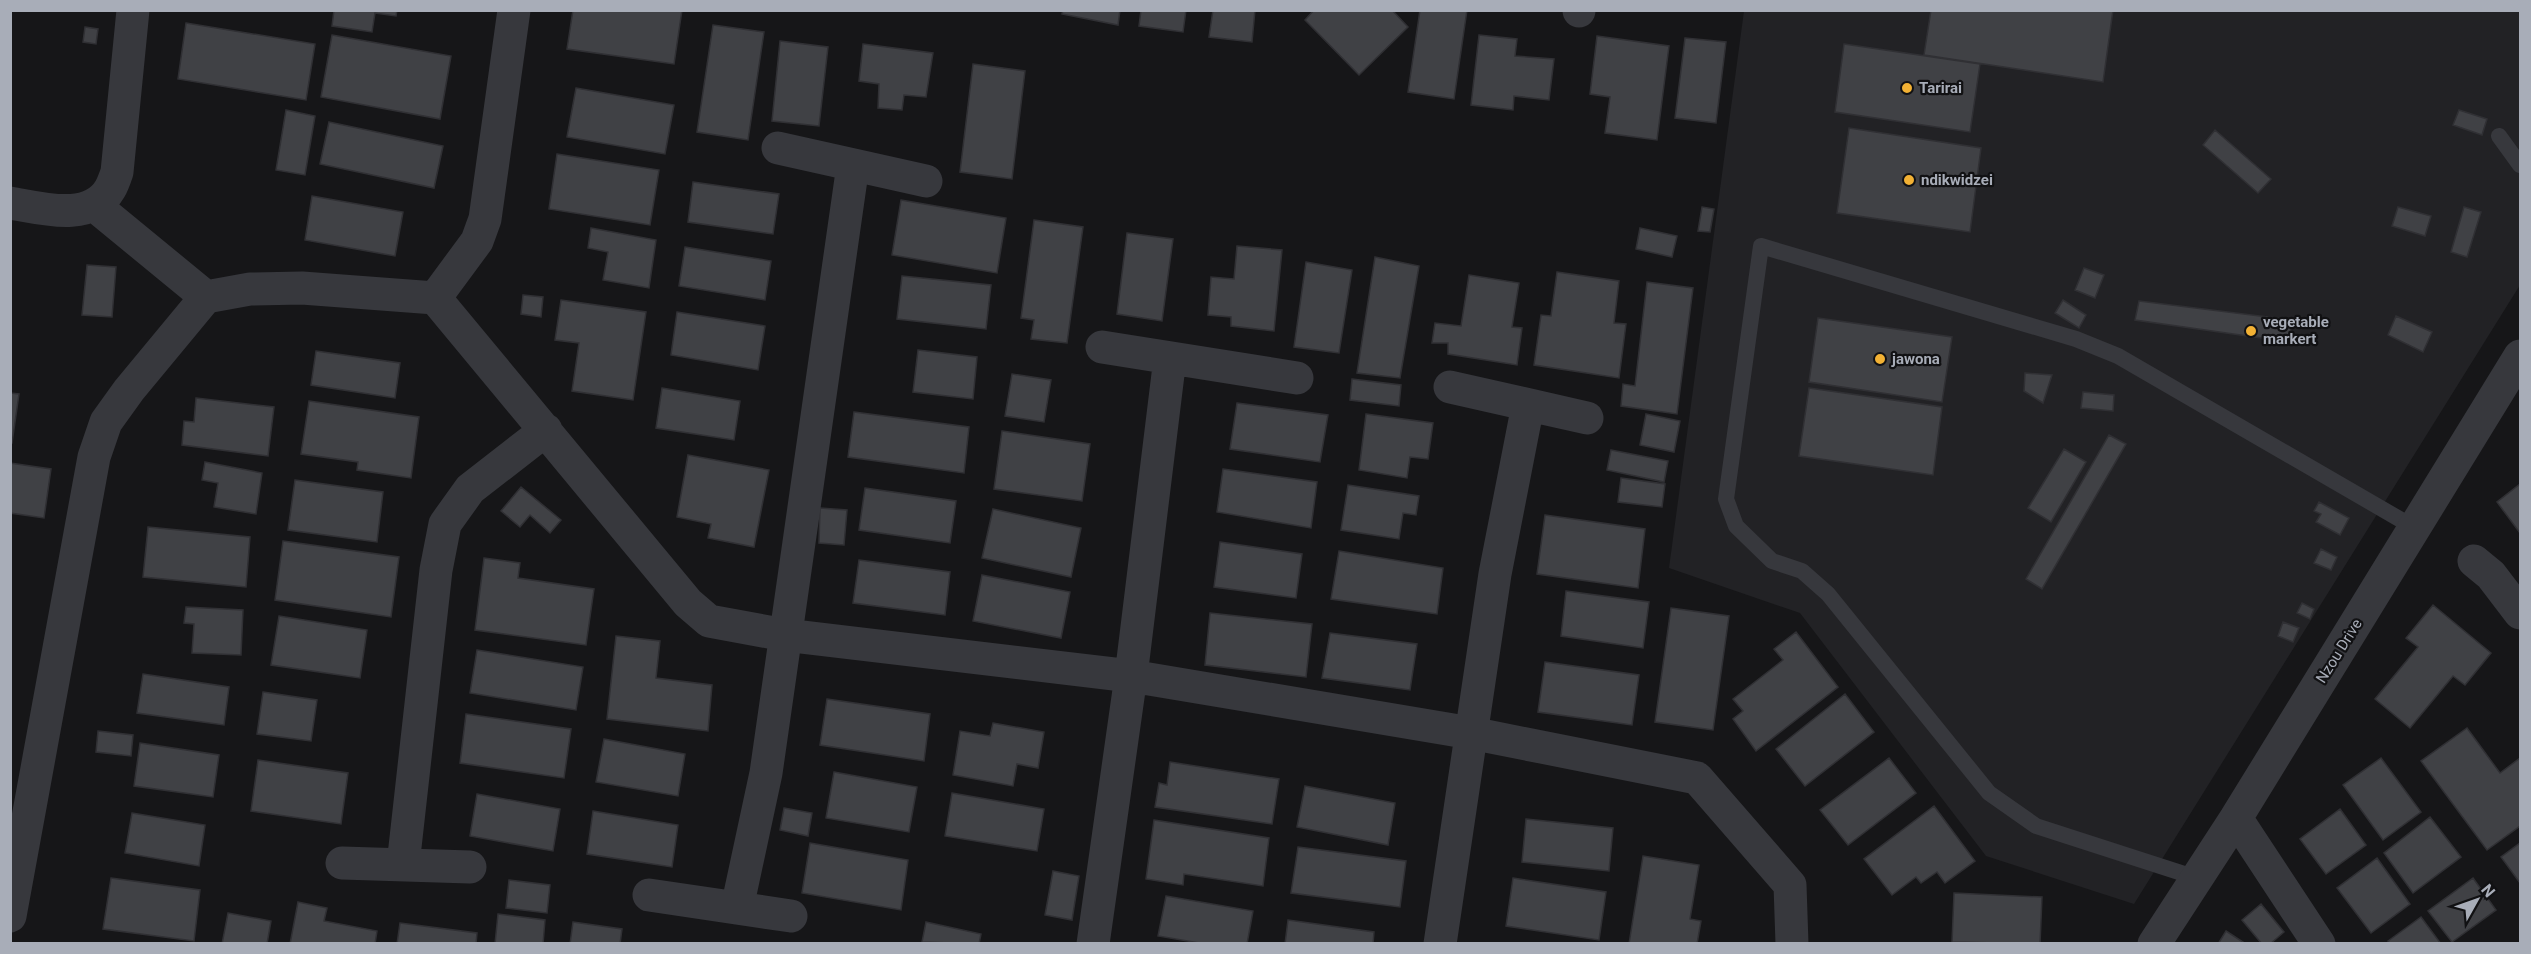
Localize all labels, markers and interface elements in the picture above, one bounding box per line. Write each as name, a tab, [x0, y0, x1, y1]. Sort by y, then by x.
place label: Tarirai	[1919, 79, 1962, 97]
marker: Tarirai	[1900, 81, 1914, 95]
place label: ndikwidzei	[1921, 171, 1993, 189]
marker: ndikwidzei	[1902, 173, 1916, 187]
place label: vegetable markert	[2263, 313, 2329, 348]
marker: vegetable markert	[2244, 324, 2258, 338]
place label: jawona	[1891, 350, 1940, 368]
marker: jawona	[1873, 352, 1887, 366]
street label: Nzou Drive	[2312, 616, 2366, 686]
north arrow	[2447, 870, 2507, 930]
text: N	[2477, 880, 2499, 901]

